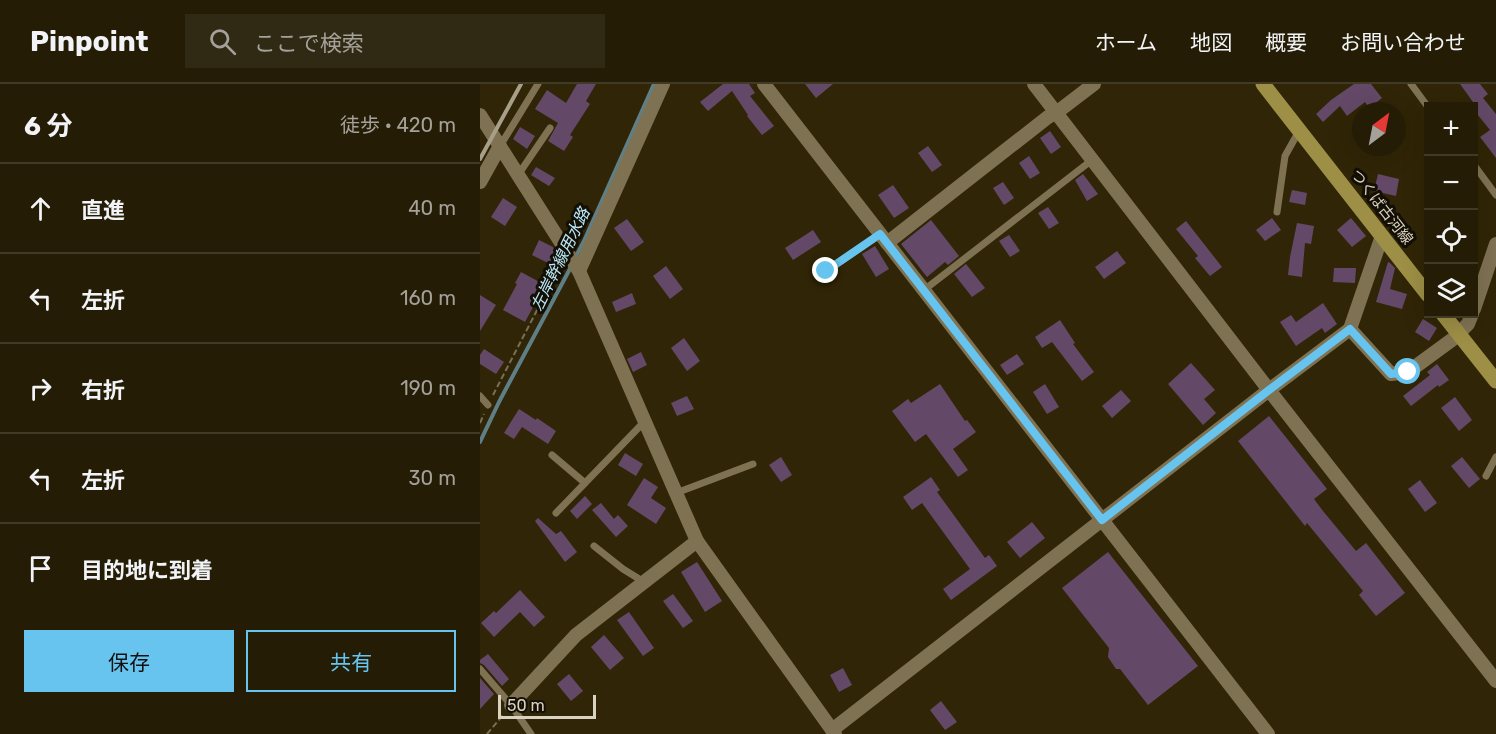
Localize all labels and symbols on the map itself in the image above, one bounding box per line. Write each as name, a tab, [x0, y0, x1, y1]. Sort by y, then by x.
north arrow	[1352, 102, 1406, 156]
street label: つくば古河線	[1347, 166, 1417, 248]
water label: 左岸幹線用水路	[527, 203, 594, 314]
route end	[812, 257, 838, 283]
route start	[1394, 358, 1420, 384]
scale bar	[498, 692, 596, 720]

